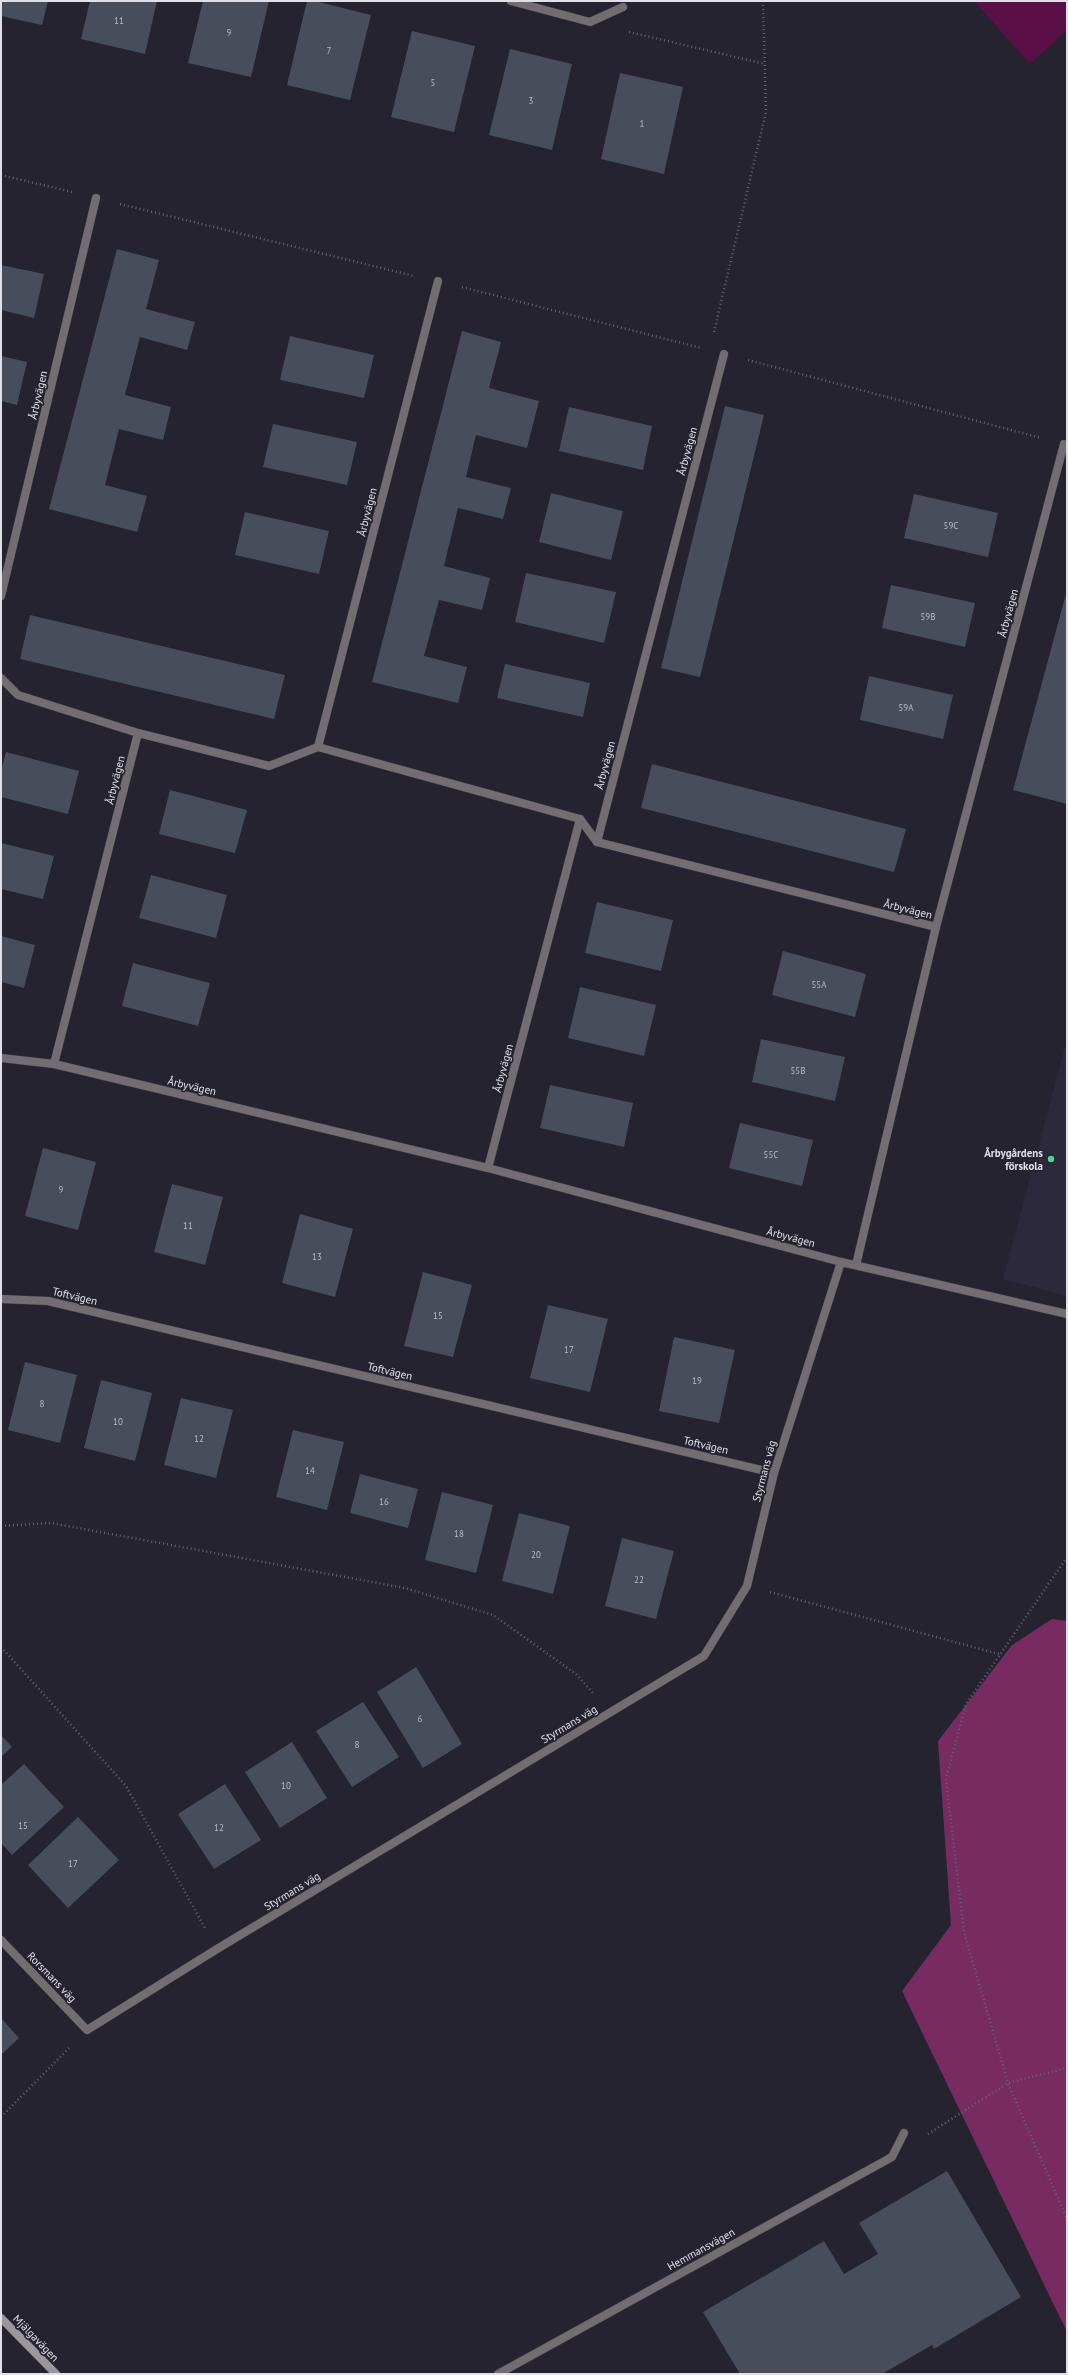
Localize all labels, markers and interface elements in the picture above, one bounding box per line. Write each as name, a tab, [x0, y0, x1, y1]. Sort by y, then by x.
house number: 11	[114, 15, 124, 26]
house number: 9	[227, 27, 232, 38]
house number: 7	[327, 45, 332, 56]
house number: 5	[431, 77, 436, 88]
house number: 3	[529, 95, 534, 106]
house number: 1	[640, 118, 645, 129]
street label: Årbyvägen	[26, 369, 50, 421]
street label: Årbyvägen	[674, 425, 700, 477]
street label: Årbyvägen	[354, 486, 380, 538]
house number: 59C	[944, 520, 958, 531]
street label: Årbyvägen	[995, 587, 1021, 639]
house number: 59B	[920, 611, 936, 622]
house number: 59A	[898, 702, 914, 713]
street label: Årbyvägen	[592, 739, 618, 791]
street label: Årbyvägen	[102, 754, 128, 806]
street label: Årbyvägen	[882, 896, 934, 922]
house number: 55A	[811, 979, 827, 990]
street label: Årbyvägen	[490, 1042, 516, 1094]
house number: 55B	[790, 1065, 806, 1076]
street label: Årbyvägen	[166, 1074, 218, 1098]
place label: Årbygårdens förskola	[984, 1146, 1043, 1173]
house number: 55C	[764, 1149, 778, 1160]
marker: Årbygårdens förskola	[1046, 1154, 1056, 1164]
house number: 9	[59, 1184, 64, 1195]
house number: 11	[183, 1220, 193, 1231]
street label: Årbyvägen	[765, 1224, 817, 1250]
house number: 13	[312, 1251, 322, 1262]
street label: Toftvägen	[51, 1284, 99, 1308]
house number: 15	[433, 1310, 443, 1321]
house number: 17	[564, 1344, 574, 1355]
street label: Toftvägen	[366, 1359, 414, 1383]
house number: 19	[692, 1375, 702, 1386]
house number: 8	[40, 1398, 45, 1409]
house number: 10	[113, 1416, 123, 1427]
house number: 12	[194, 1433, 204, 1444]
street label: Toftvägen	[682, 1433, 730, 1457]
street label: Styrmans väg	[749, 1439, 779, 1503]
house number: 14	[305, 1465, 315, 1476]
house number: 16	[379, 1496, 389, 1507]
house number: 18	[454, 1528, 464, 1539]
house number: 20	[531, 1549, 541, 1560]
house number: 22	[634, 1574, 644, 1585]
street label: Styrmans väg	[538, 1702, 600, 1746]
house number: 6	[418, 1713, 423, 1724]
house number: 8	[355, 1739, 360, 1750]
house number: 10	[281, 1780, 291, 1791]
house number: 15	[18, 1820, 28, 1831]
house number: 12	[214, 1822, 224, 1833]
house number: 17	[68, 1858, 78, 1869]
street label: Styrmans väg	[261, 1869, 323, 1913]
street label: Rorsmans väg	[24, 1949, 80, 2005]
street label: Hemmansvägen	[665, 2225, 737, 2273]
street label: Mjälgavägen	[10, 2312, 62, 2364]

